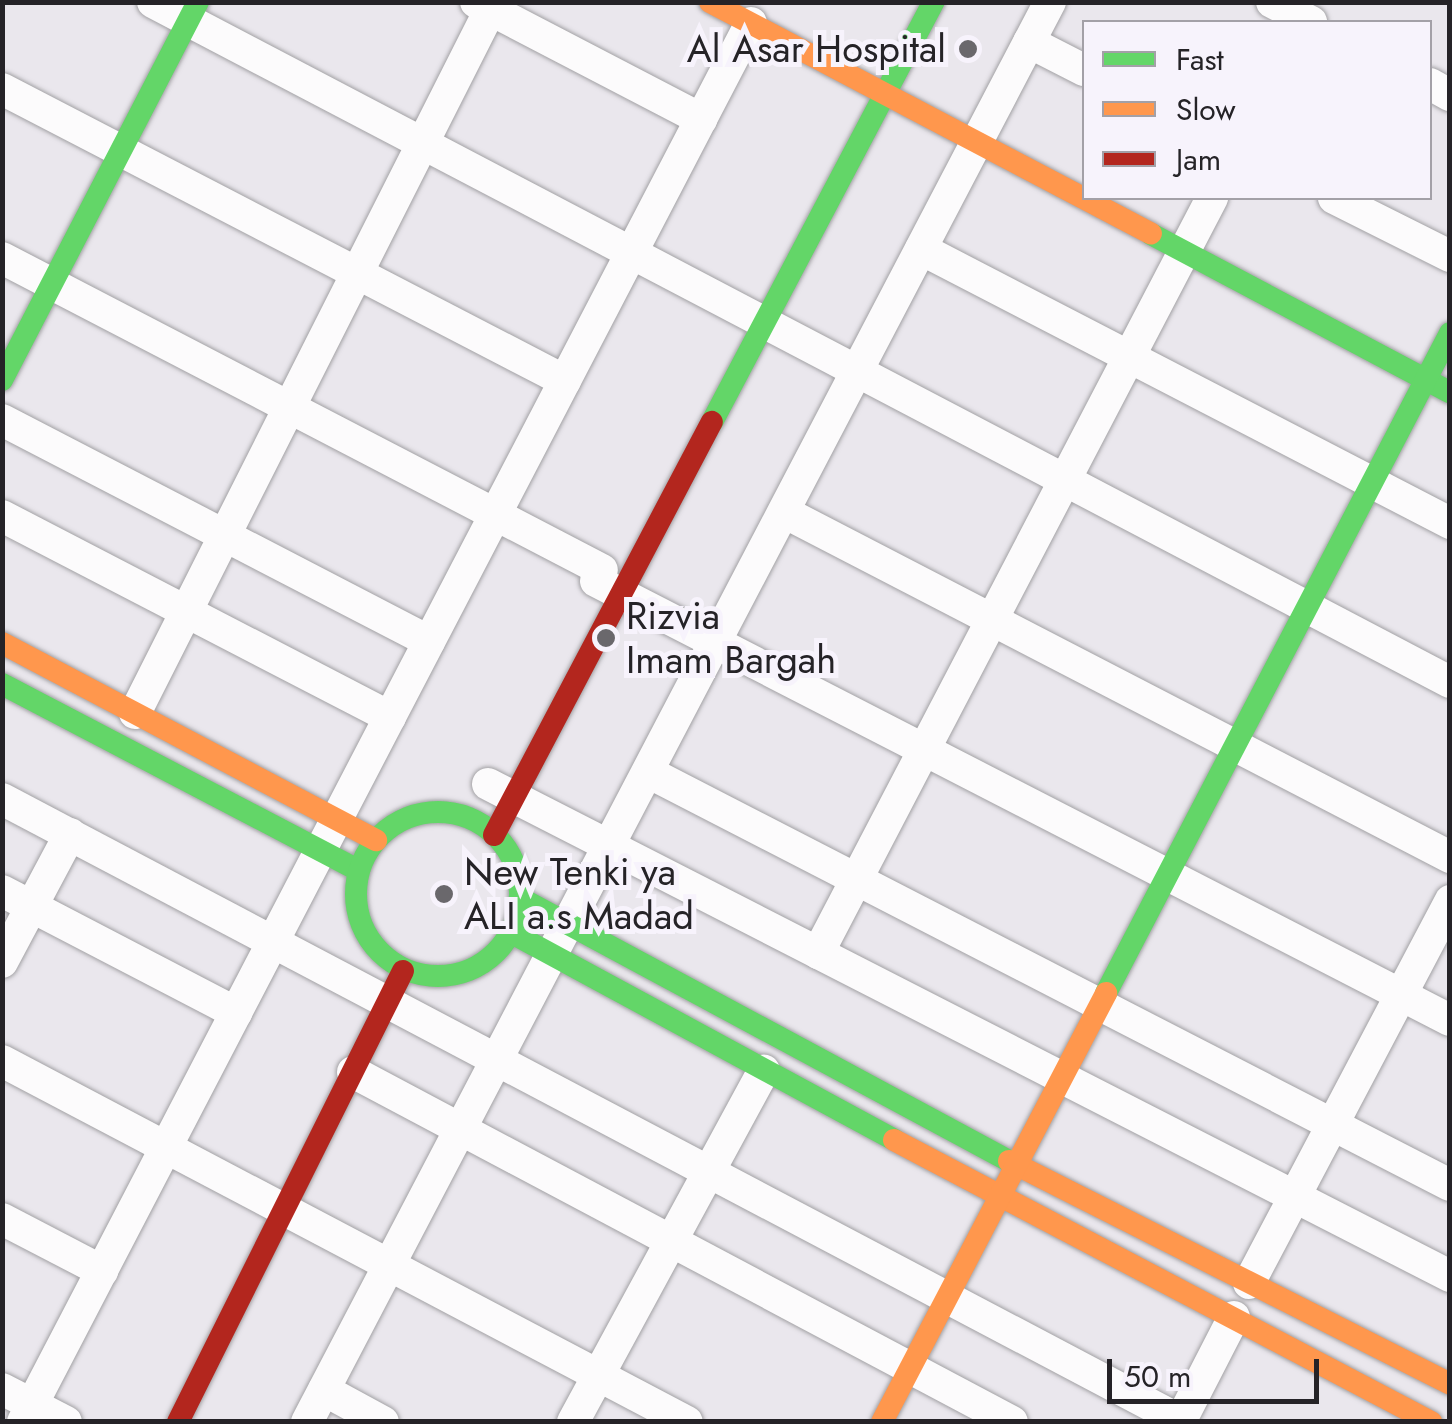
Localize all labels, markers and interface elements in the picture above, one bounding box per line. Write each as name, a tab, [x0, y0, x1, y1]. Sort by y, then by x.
legend	[1082, 20, 1432, 200]
place label: Al Asar Hospital	[687, 26, 946, 72]
marker: Al Asar Hospital	[955, 36, 981, 62]
text: Fast	[1176, 38, 1224, 81]
text: Slow	[1176, 88, 1236, 131]
text: Jam	[1176, 138, 1221, 181]
place label: Rizvia Imam Bargah	[626, 593, 836, 682]
marker: Rizvia Imam Bargah	[595, 627, 617, 649]
place label: New Tenki ya ALI a.s Madad	[464, 849, 694, 938]
marker: New Tenki ya ALI a.s Madad	[433, 883, 455, 905]
scale bar	[1112, 1339, 1324, 1401]
text: 50 m	[1124, 1355, 1191, 1398]

